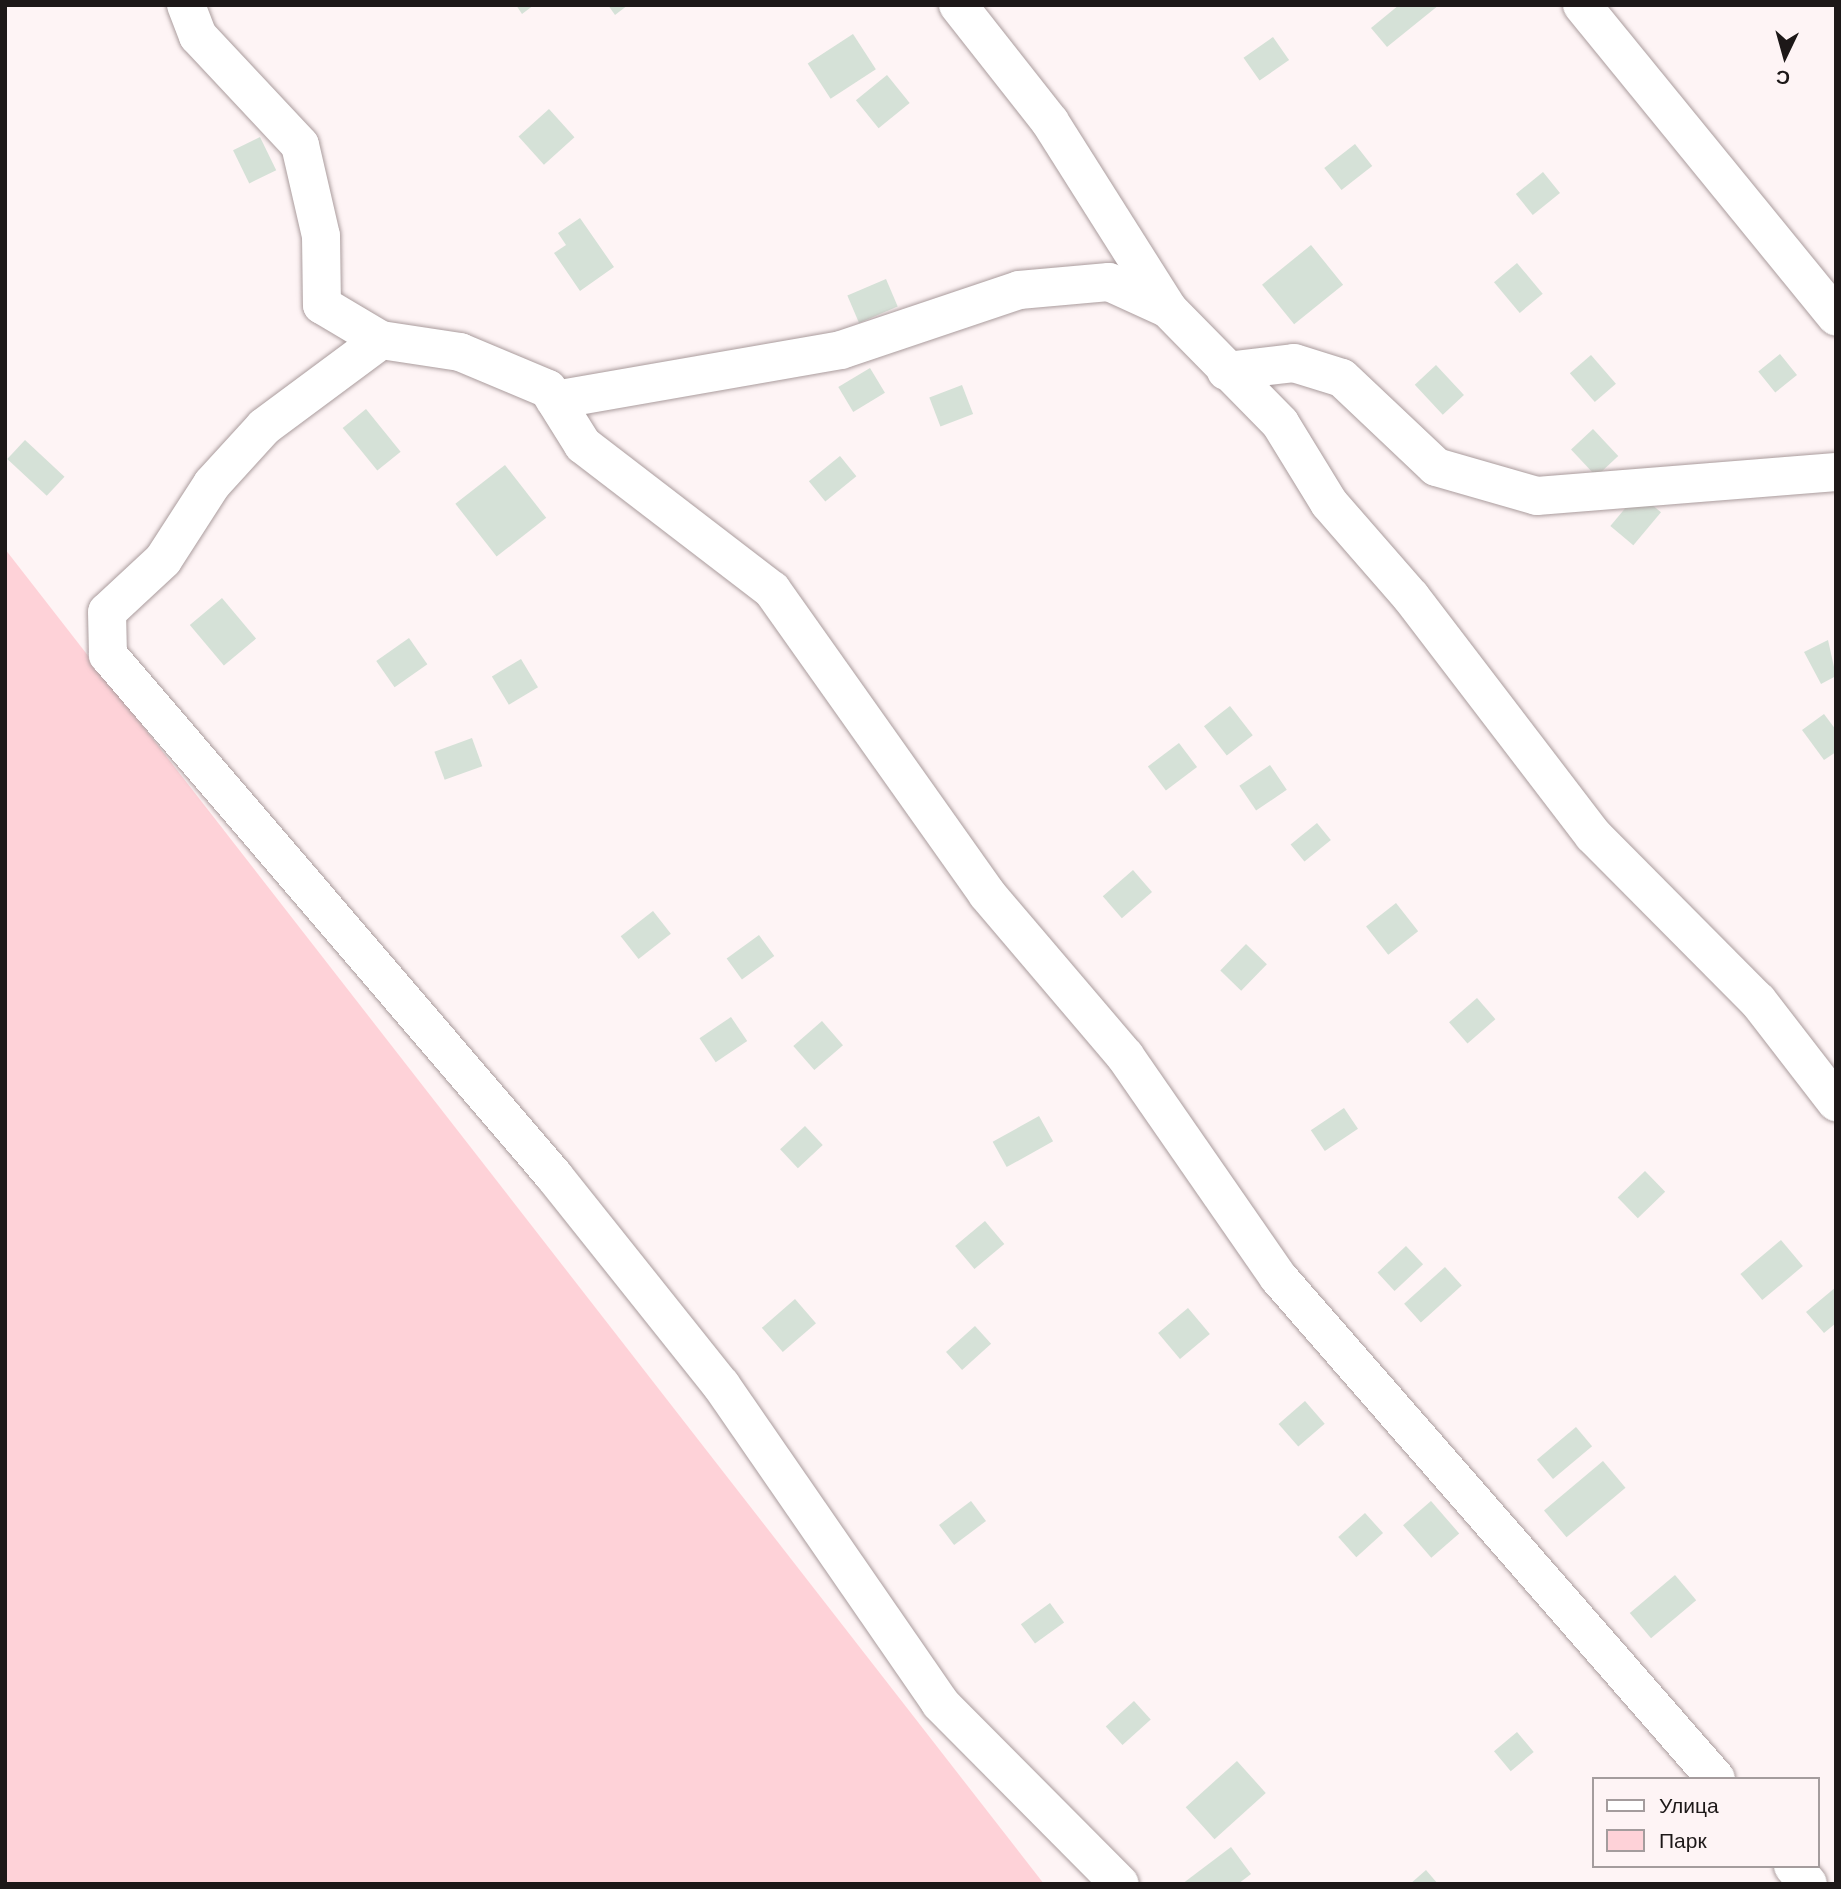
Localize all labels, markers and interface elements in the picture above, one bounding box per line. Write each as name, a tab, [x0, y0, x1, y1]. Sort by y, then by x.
north arrow	[1750, 21, 1820, 91]
text: С	[1775, 66, 1791, 88]
legend	[1592, 1777, 1820, 1868]
text: Улица	[1659, 1794, 1719, 1817]
text: Парк	[1659, 1829, 1707, 1852]

